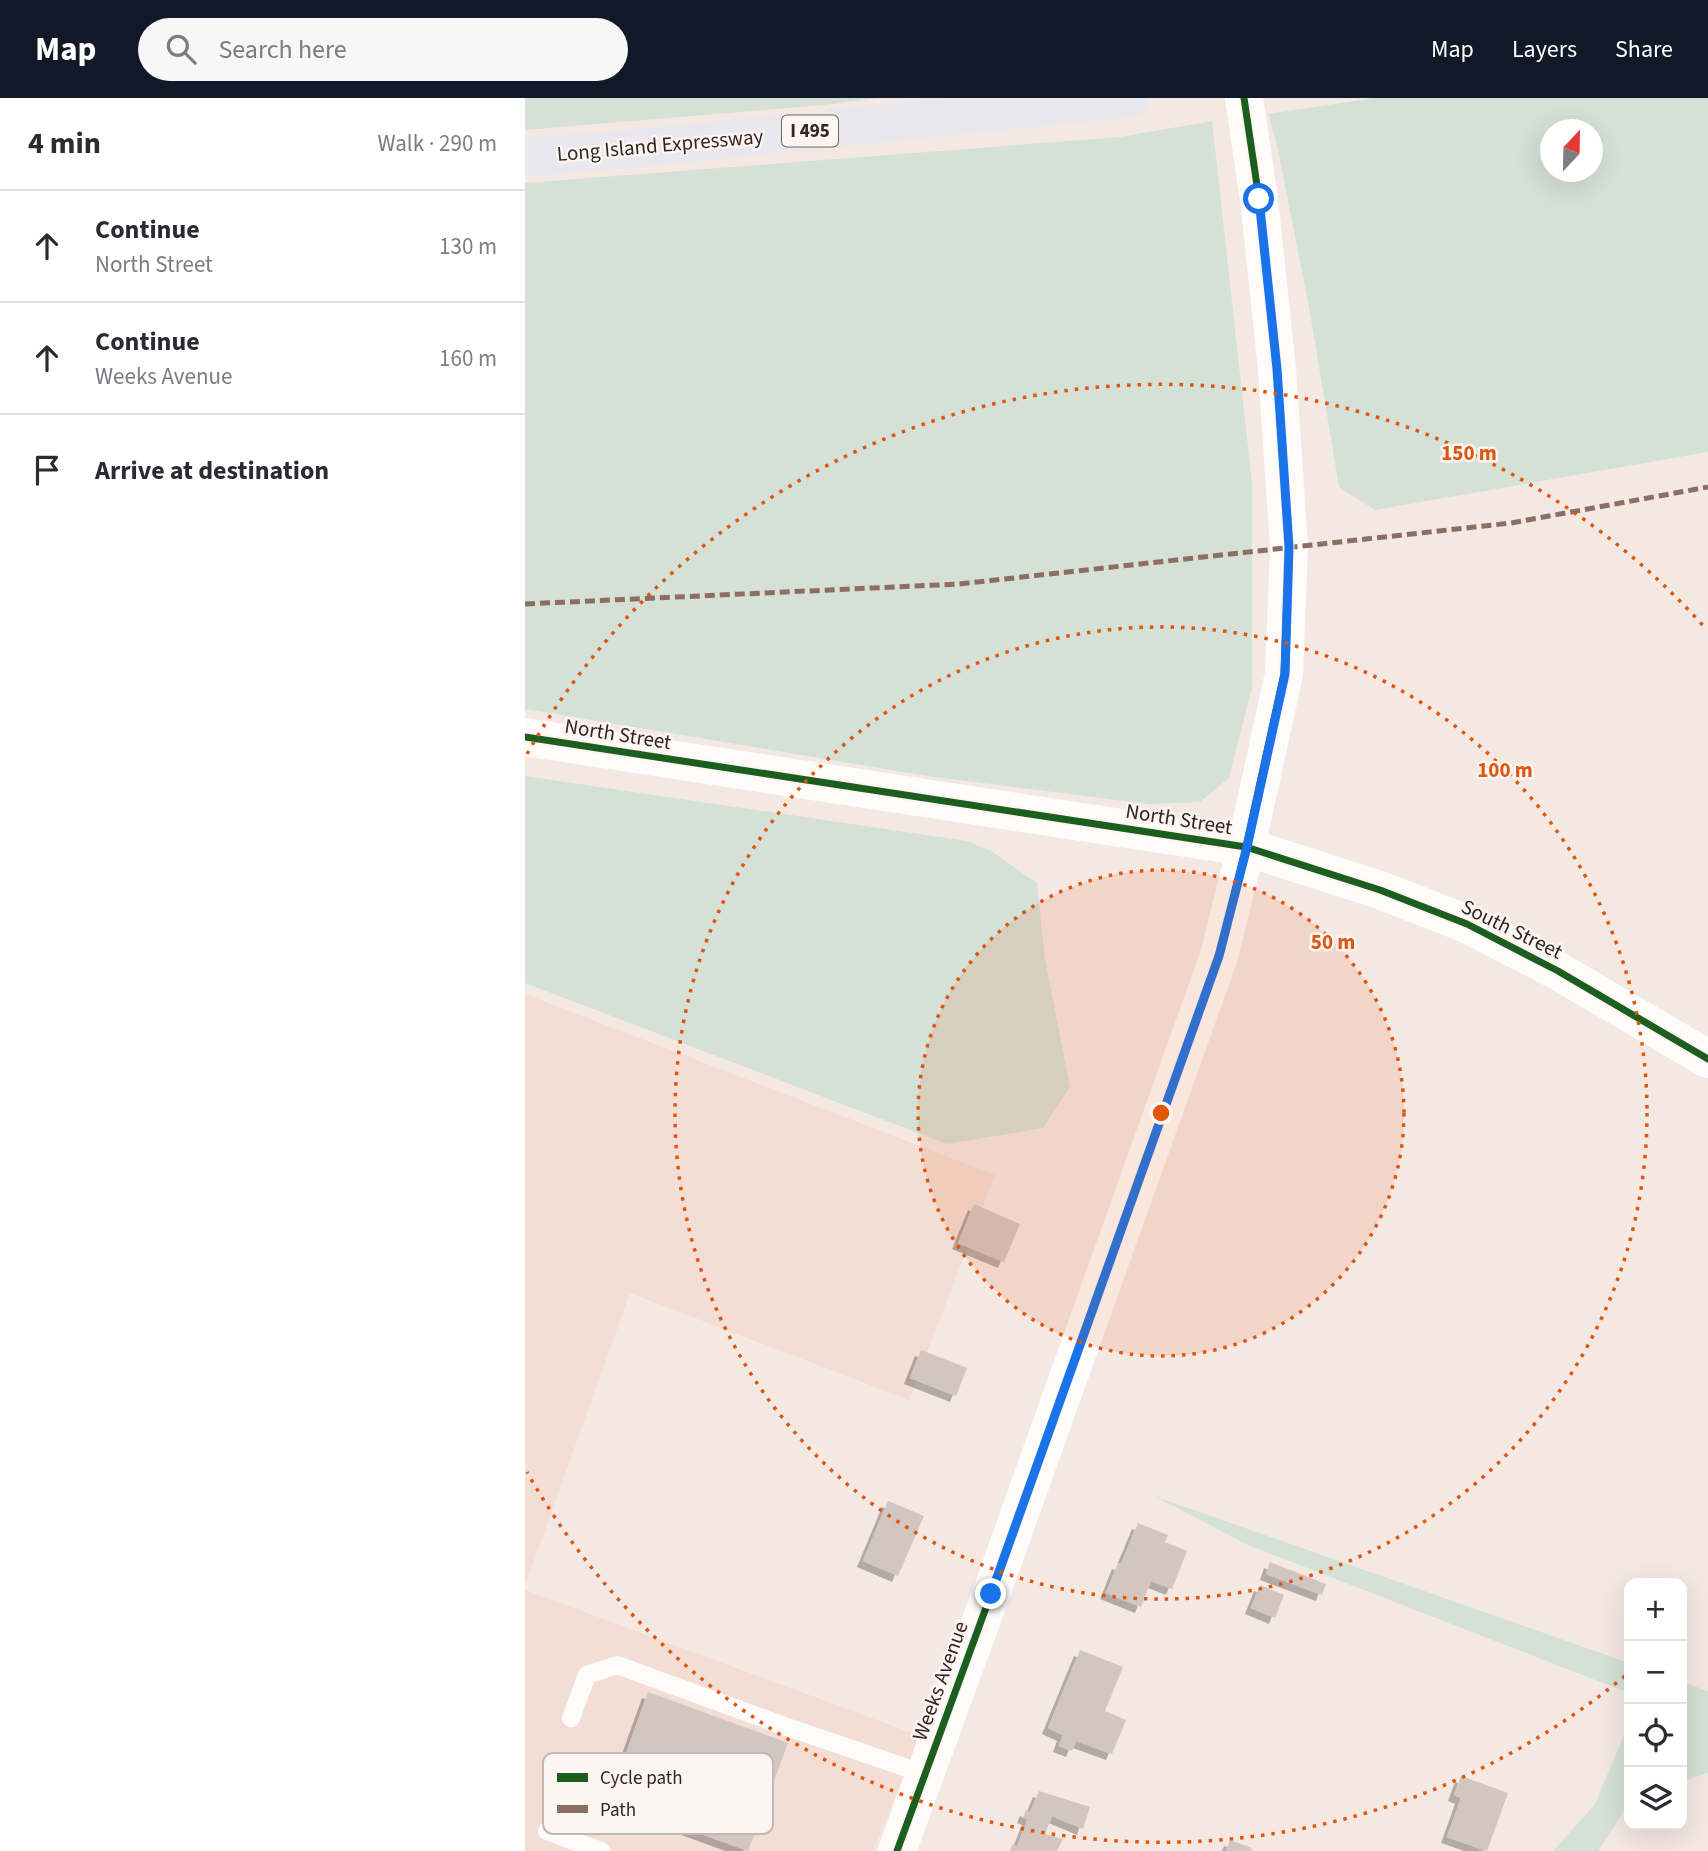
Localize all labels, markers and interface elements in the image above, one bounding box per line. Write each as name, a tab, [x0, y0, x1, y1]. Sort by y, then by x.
search box	[138, 18, 628, 81]
text: Map	[35, 26, 96, 73]
icon: search	[162, 30, 200, 68]
text: Search here	[218, 31, 347, 68]
text: Map	[1431, 32, 1474, 67]
text: Layers	[1512, 32, 1577, 67]
text: Share	[1615, 32, 1673, 67]
road number: I 495	[782, 116, 838, 146]
north arrow	[1540, 119, 1603, 182]
street label: Long Island Expressway	[556, 121, 765, 169]
text: 4 min	[28, 122, 101, 165]
text: Walk · 290 m	[378, 127, 497, 160]
route start	[1243, 183, 1274, 214]
text: Continue	[95, 211, 200, 248]
icon: ahead	[28, 227, 66, 265]
text: 130 m	[439, 230, 497, 263]
text: North Street	[95, 248, 213, 281]
text: Continue	[95, 323, 200, 360]
icon: ahead	[28, 339, 66, 377]
text: 160 m	[439, 342, 497, 375]
text: Weeks Avenue	[95, 360, 232, 393]
text: 150 m	[1441, 438, 1497, 468]
icon: arrive	[28, 451, 66, 489]
text: Arrive at destination	[95, 452, 329, 489]
street label: North Street	[563, 711, 673, 757]
text: 100 m	[1477, 755, 1533, 785]
street label: North Street	[1124, 796, 1234, 842]
street label: South Street	[1456, 892, 1568, 966]
text: 50 m	[1311, 927, 1355, 957]
centre of rings	[1149, 1101, 1173, 1125]
route end	[975, 1578, 1006, 1609]
map controls	[1624, 1578, 1687, 1830]
button: +	[1624, 1578, 1687, 1641]
street label: Weeks Avenue	[904, 1617, 976, 1745]
button: −	[1624, 1641, 1687, 1704]
button: locate	[1624, 1704, 1687, 1767]
legend	[543, 1753, 773, 1834]
text: Cycle path	[600, 1765, 682, 1792]
button: layers	[1624, 1767, 1687, 1830]
text: Path	[600, 1797, 636, 1824]

